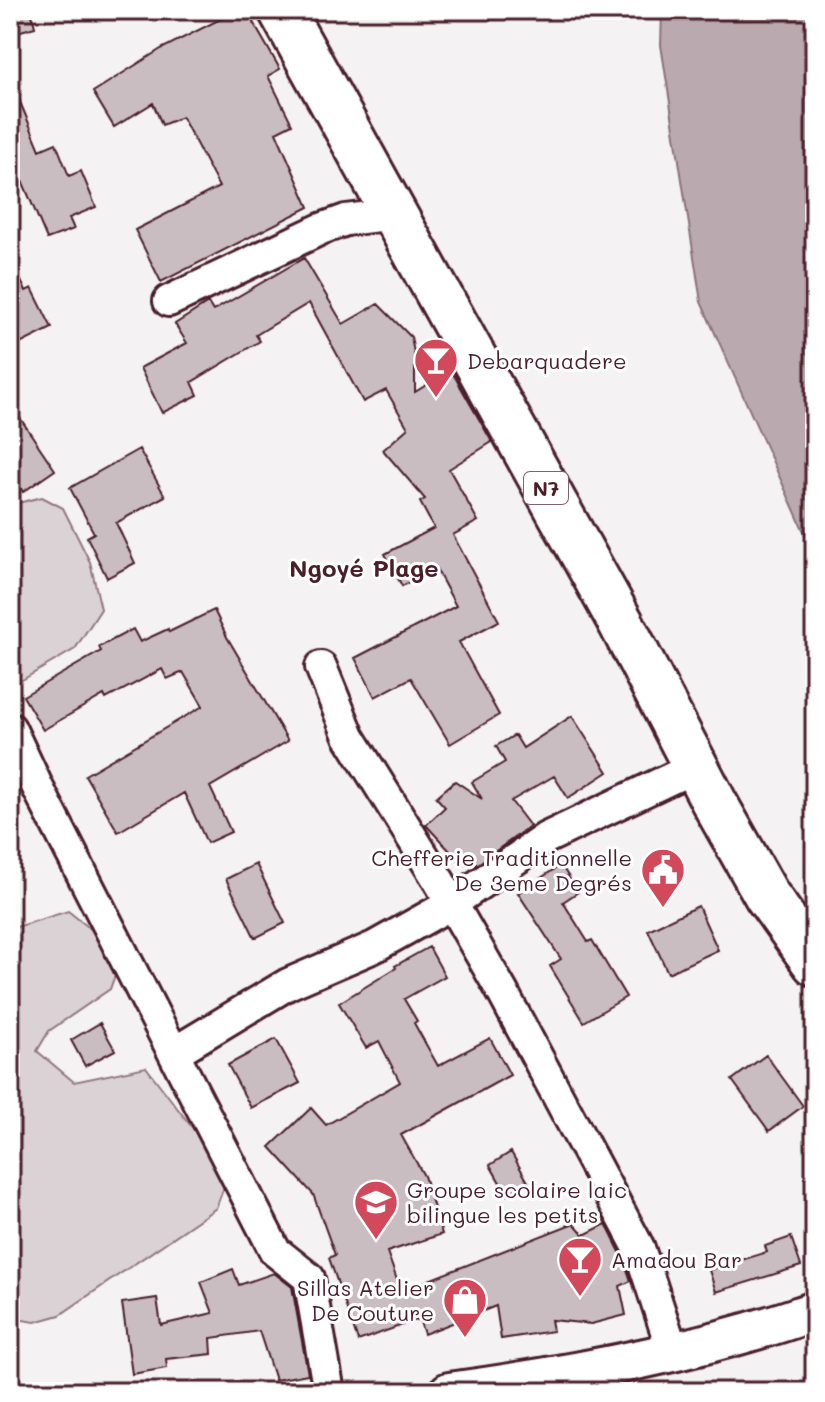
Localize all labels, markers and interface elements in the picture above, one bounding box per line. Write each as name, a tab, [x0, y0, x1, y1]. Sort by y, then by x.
bar icon: Debarquadere	[412, 336, 460, 399]
place label: Debarquadere	[467, 346, 627, 375]
road number: N7	[524, 472, 568, 504]
district label: Ngoyé Plage	[289, 552, 439, 583]
place label: Chefferie Traditionnelle De 3eme Degrés	[371, 843, 632, 897]
public building icon: Chefferie Traditionnelle De 3eme Degrés	[639, 846, 687, 909]
place label: Groupe scolaire laic bilingue les petits	[407, 1175, 627, 1229]
school or university icon: Groupe scolaire laic bilingue les petits	[352, 1178, 400, 1241]
bar icon: Amadou Bar	[556, 1235, 604, 1298]
place label: Amadou Bar	[611, 1245, 742, 1274]
place label: Sillas Atelier De Couture	[297, 1273, 434, 1327]
shop icon: Sillas Atelier De Couture	[441, 1276, 489, 1339]

